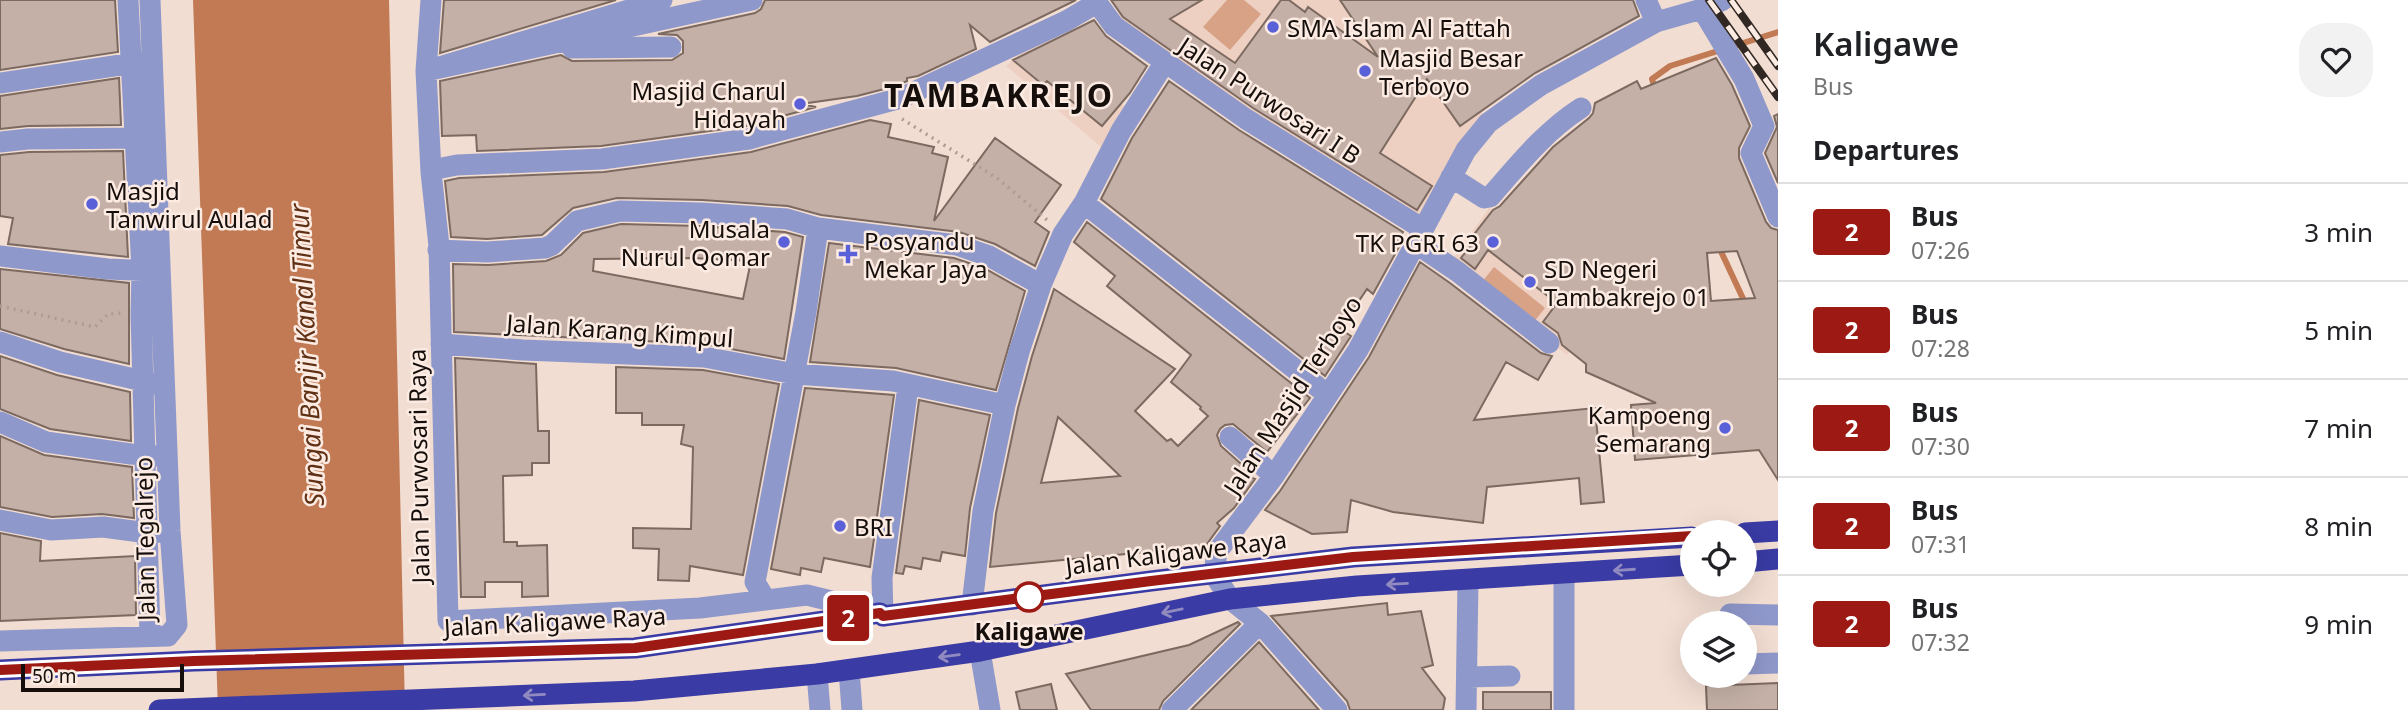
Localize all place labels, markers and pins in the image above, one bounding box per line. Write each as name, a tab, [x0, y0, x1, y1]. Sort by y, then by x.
place label: SMA Islam Al Fattah	[1287, 11, 1511, 44]
marker: SMA Islam Al Fattah	[1265, 19, 1281, 35]
place label: Masjid Besar Terboyo	[1379, 41, 1523, 102]
marker: Masjid Besar Terboyo	[1357, 63, 1373, 79]
place label: Masjid Charul Hidayah	[631, 74, 786, 135]
marker: Masjid Charul Hidayah	[792, 96, 808, 112]
place label: Masjid Tanwirul Aulad	[106, 174, 273, 235]
marker: Masjid Tanwirul Aulad	[84, 196, 100, 212]
place label: Musala Nurul Qomar	[621, 212, 770, 273]
place label: Posyandu Mekar Jaya	[864, 224, 987, 285]
place label: TK PGRI 63	[1356, 226, 1479, 259]
marker: Musala Nurul Qomar	[776, 234, 792, 250]
marker: TK PGRI 63	[1485, 234, 1501, 250]
marker: Posyandu Mekar Jaya	[838, 244, 858, 264]
place label: SD Negeri Tambakrejo 01	[1544, 252, 1710, 313]
marker: SD Negeri Tambakrejo 01	[1522, 274, 1538, 290]
place label: Kampoeng Semarang	[1588, 398, 1711, 459]
marker: Kampoeng Semarang	[1717, 420, 1733, 436]
place label: BRI	[854, 510, 893, 543]
marker: BRI	[832, 518, 848, 534]
marker: Kaligawe	[1014, 582, 1044, 612]
place label: Kaligawe	[974, 614, 1084, 647]

